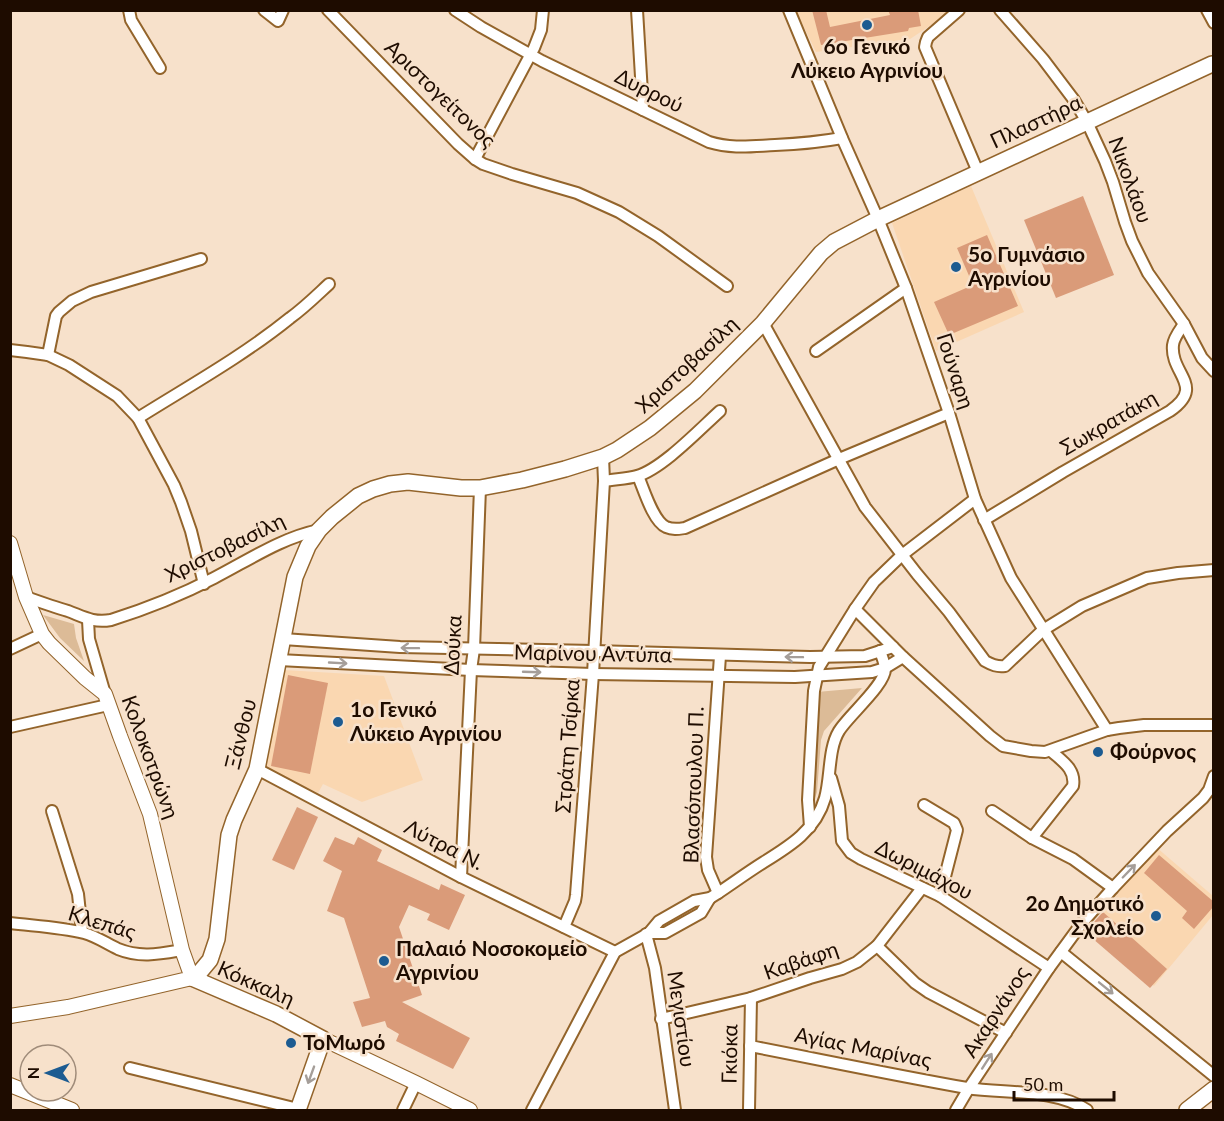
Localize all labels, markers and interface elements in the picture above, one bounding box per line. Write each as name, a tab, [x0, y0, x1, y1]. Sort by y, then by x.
marker: 6ο Γενικό Λύκειο Αγρινίου	[860, 18, 874, 32]
place label: 6ο Γενικό Λύκειο Αγρινίου	[790, 33, 943, 82]
street label: Αριστογείτονος	[381, 34, 502, 152]
street label: Δυρρού	[611, 62, 688, 117]
street label: Πλαστήρα	[986, 88, 1086, 153]
street label: Νικολάου	[1104, 133, 1159, 226]
place label: 5ο Γυμνάσιο Αγρινίου	[967, 241, 1085, 290]
marker: 5ο Γυμνάσιο Αγρινίου	[949, 260, 963, 274]
street label: Χριστοβασίλη	[630, 310, 742, 418]
street label: Γούναρη	[932, 329, 980, 412]
street label: Σωκρατάκη	[1055, 384, 1161, 459]
street label: Χριστοβασίλη	[160, 507, 288, 586]
street label: Δούκα	[437, 614, 466, 676]
street label: Μαρίνου Αντύπα	[514, 639, 673, 666]
one-way arrow	[400, 642, 420, 653]
one-way arrow	[784, 651, 804, 663]
one-way arrow	[327, 657, 347, 668]
one-way arrow	[522, 667, 542, 678]
street label: Στράτη Τσίρκα	[549, 677, 584, 814]
street label: Κολοκοτρώνη	[118, 691, 185, 822]
street label: Ξάνθου	[219, 696, 260, 771]
place label: 1ο Γενικό Λύκειο Αγρινίου	[349, 696, 502, 745]
street label: Βλασόπουλου Π.	[677, 706, 708, 864]
marker: 1ο Γενικό Λύκειο Αγρινίου	[331, 715, 345, 729]
place label: Φούρνος	[1110, 738, 1196, 763]
marker: Φούρνος	[1091, 745, 1105, 759]
street label: Λύτρα Ν.	[401, 813, 488, 874]
street label: Δωριμάχου	[872, 834, 977, 904]
one-way arrow	[1121, 864, 1136, 879]
place label: 2ο Δημοτικό Σχολείο	[1025, 890, 1144, 939]
street label: Κλεπάς	[66, 899, 140, 944]
marker: 2ο Δημοτικό Σχολείο	[1149, 909, 1163, 923]
place label: Παλαιό Νοσοκομείο Αγρινίου	[395, 935, 587, 984]
street label: Καβάφη	[760, 935, 841, 984]
marker: Παλαιό Νοσοκομείο Αγρινίου	[377, 954, 391, 968]
street label: Κόκκαλη	[214, 955, 299, 1011]
street label: Ακαρνάνος	[956, 961, 1034, 1061]
street label: Μεγιστίου	[663, 969, 702, 1069]
one-way arrow	[1098, 982, 1114, 995]
street label: Αγίας Μαρίνας	[793, 1021, 934, 1072]
street label: Γκιόκα	[715, 1023, 742, 1084]
place label: ΤοΜωρό	[303, 1029, 385, 1054]
marker: ΤοΜωρό	[284, 1036, 298, 1050]
north arrow	[18, 1043, 78, 1103]
one-way arrow	[982, 1053, 994, 1070]
scale bar	[1014, 1064, 1114, 1102]
one-way arrow	[304, 1065, 315, 1084]
text: N	[23, 1067, 42, 1079]
text: 50 m	[1023, 1073, 1063, 1095]

